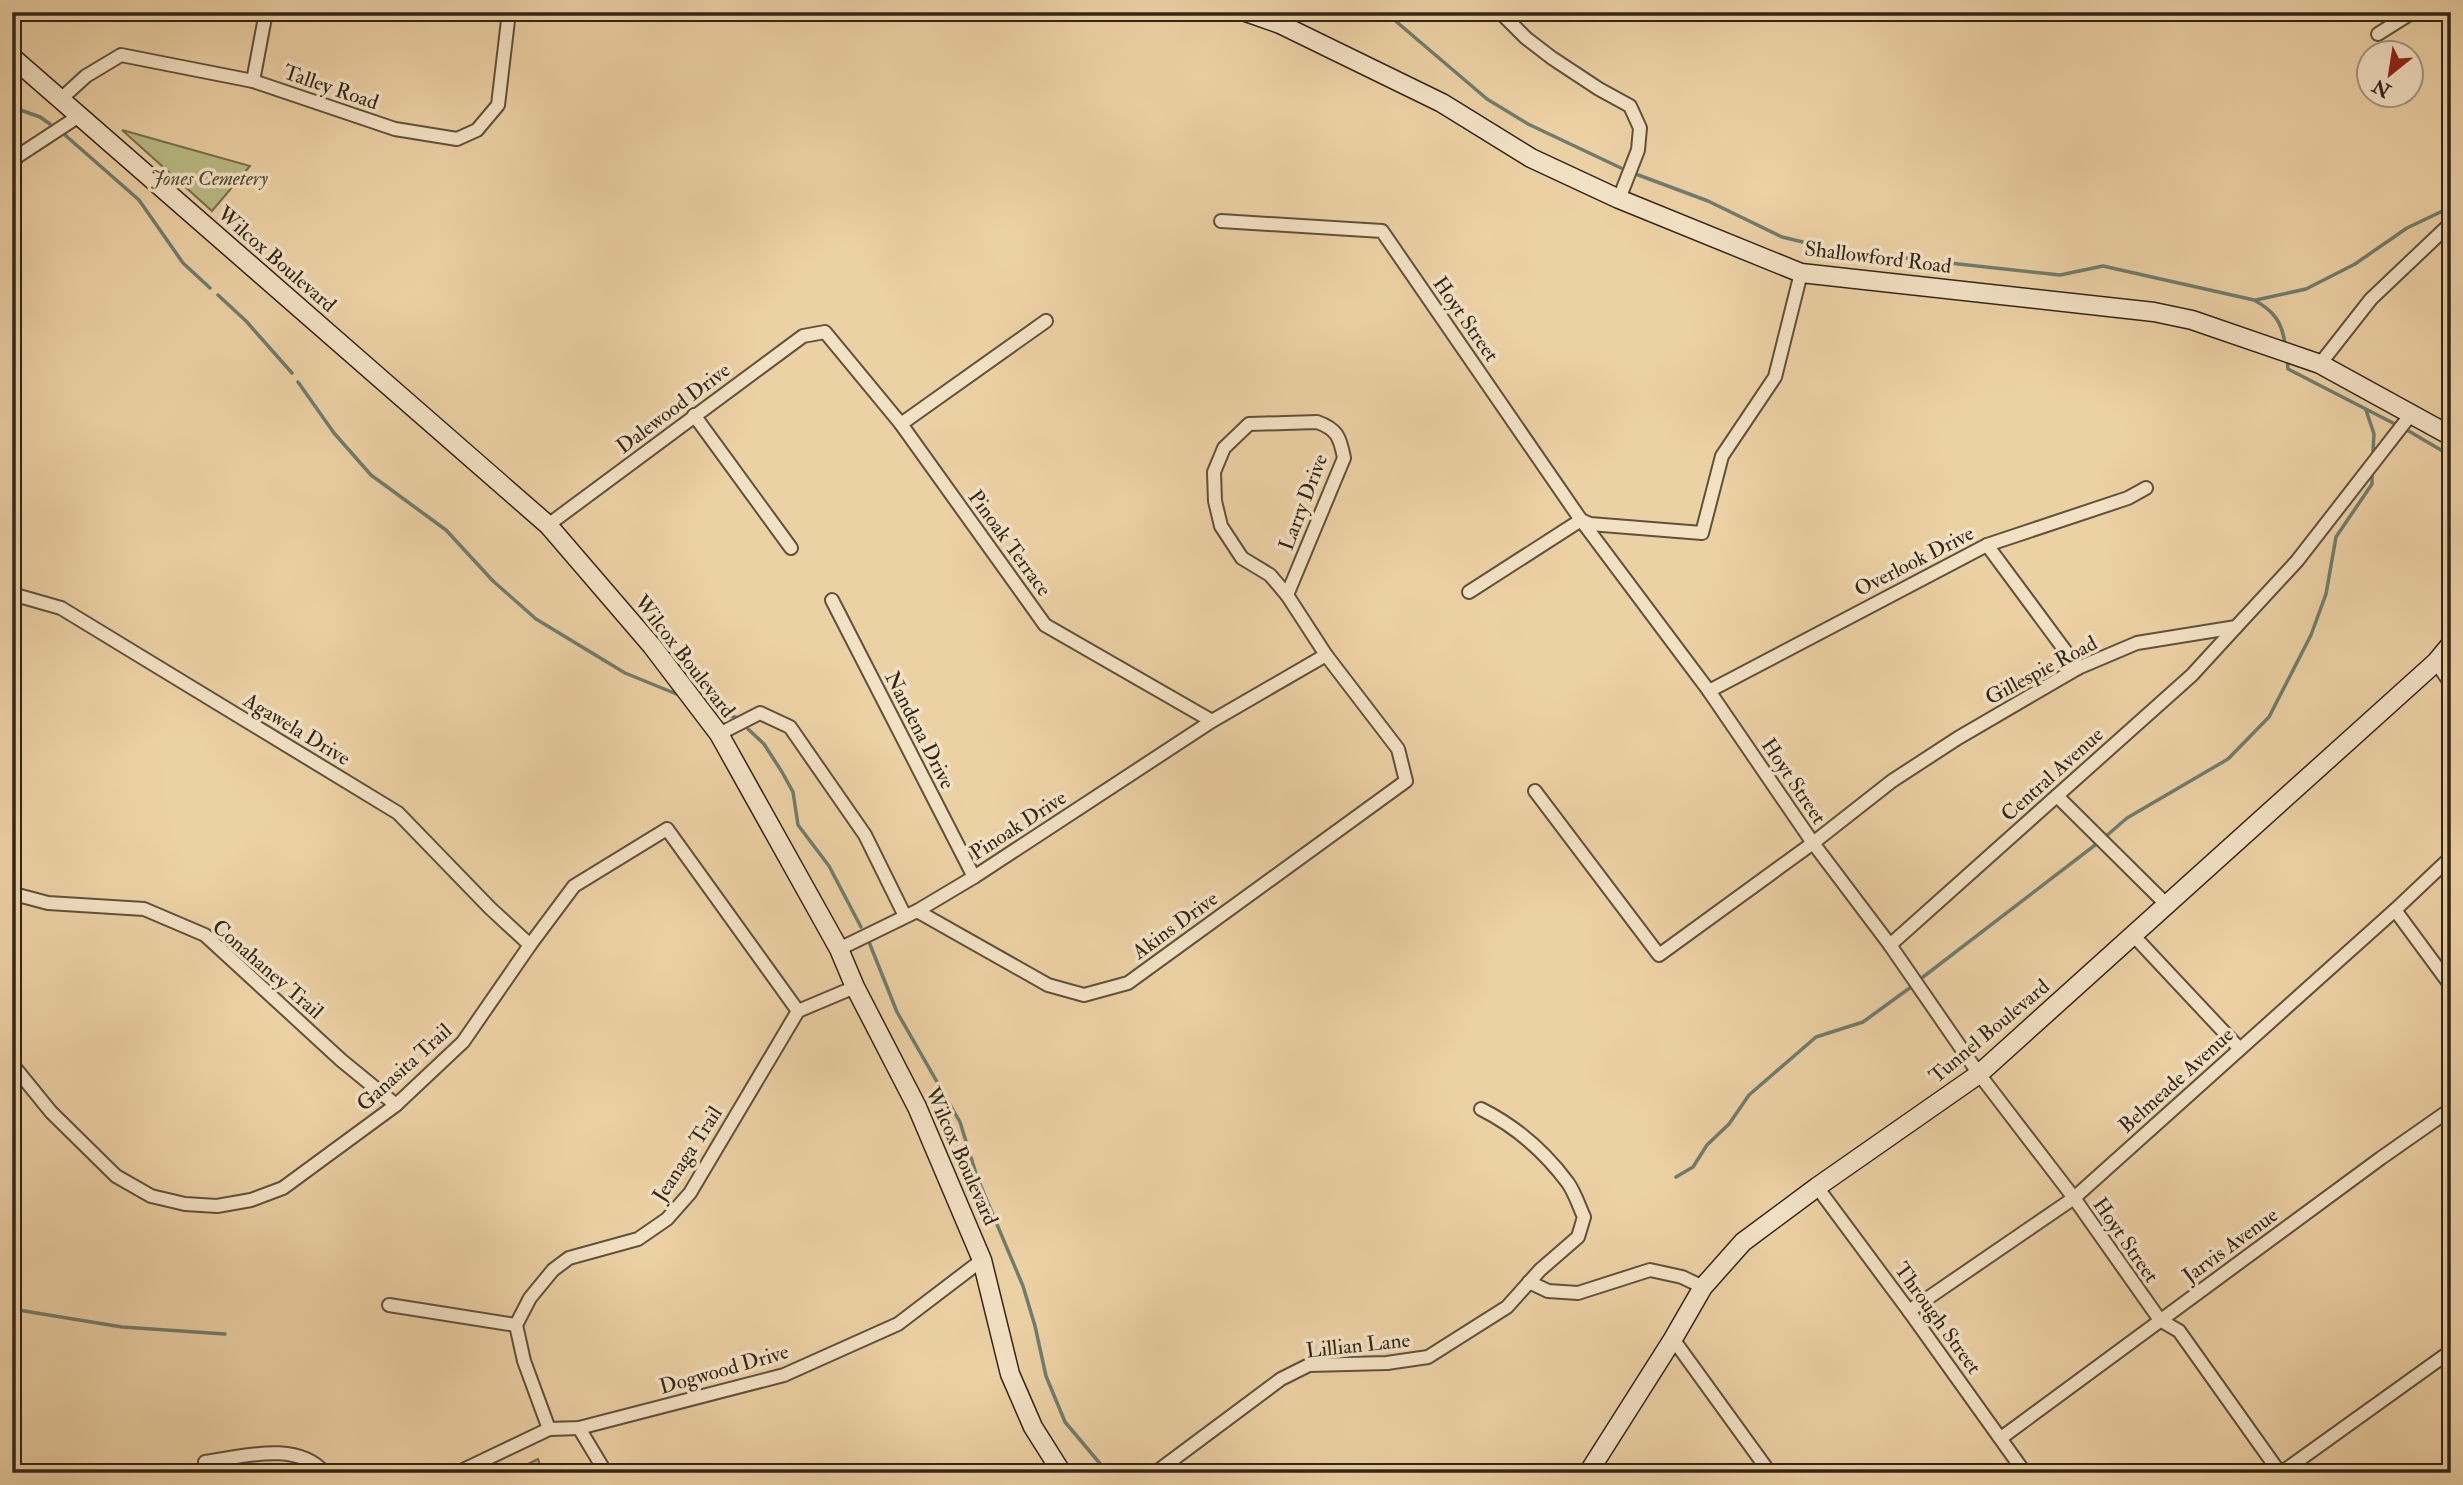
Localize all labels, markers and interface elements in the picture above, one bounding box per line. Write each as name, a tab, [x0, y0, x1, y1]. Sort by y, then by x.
north arrow	[2354, 38, 2424, 108]
street label: Talley Road	[280, 59, 383, 117]
text: N	[2368, 73, 2396, 103]
park label: Jones Cemetery	[150, 165, 269, 192]
street label: Wilcox Boulevard	[211, 200, 342, 319]
street label: Shallowford Road	[1803, 235, 1954, 280]
street label: Hoyt Street	[1426, 271, 1505, 367]
street label: Dalewood Drive	[611, 357, 736, 460]
street label: Larry Drive	[1273, 450, 1334, 554]
street label: Pinoak Terrace	[962, 485, 1057, 602]
street label: Overlook Drive	[1850, 520, 1979, 603]
street label: Wilcox Boulevard	[628, 589, 741, 724]
street label: Gillespie Road	[1981, 629, 2102, 711]
street label: Nandena Drive	[878, 667, 961, 794]
street label: Agawela Drive	[237, 686, 355, 772]
street label: Central Avenue	[1995, 721, 2109, 827]
street label: Hoyt Street	[1755, 733, 1832, 830]
street label: Pinoak Drive	[965, 784, 1072, 867]
street label: Akins Drive	[1126, 885, 1224, 966]
street label: Conahaney Trail	[207, 914, 329, 1025]
street label: Tunnel Boulevard	[1924, 973, 2056, 1090]
street label: Ganasita Trail	[351, 1017, 458, 1117]
street label: Belmeade Avenue	[2113, 1021, 2240, 1139]
street label: Wilcox Boulevard	[919, 1082, 1004, 1230]
street label: Jeanaga Trail	[646, 1101, 729, 1208]
street label: Hoyt Street	[2086, 1192, 2165, 1288]
street label: Jarvis Avenue	[2176, 1202, 2284, 1290]
street label: Through Street	[1888, 1257, 1987, 1380]
street label: Lillian Lane	[1305, 1327, 1412, 1364]
street label: Dogwood Drive	[656, 1338, 792, 1401]

